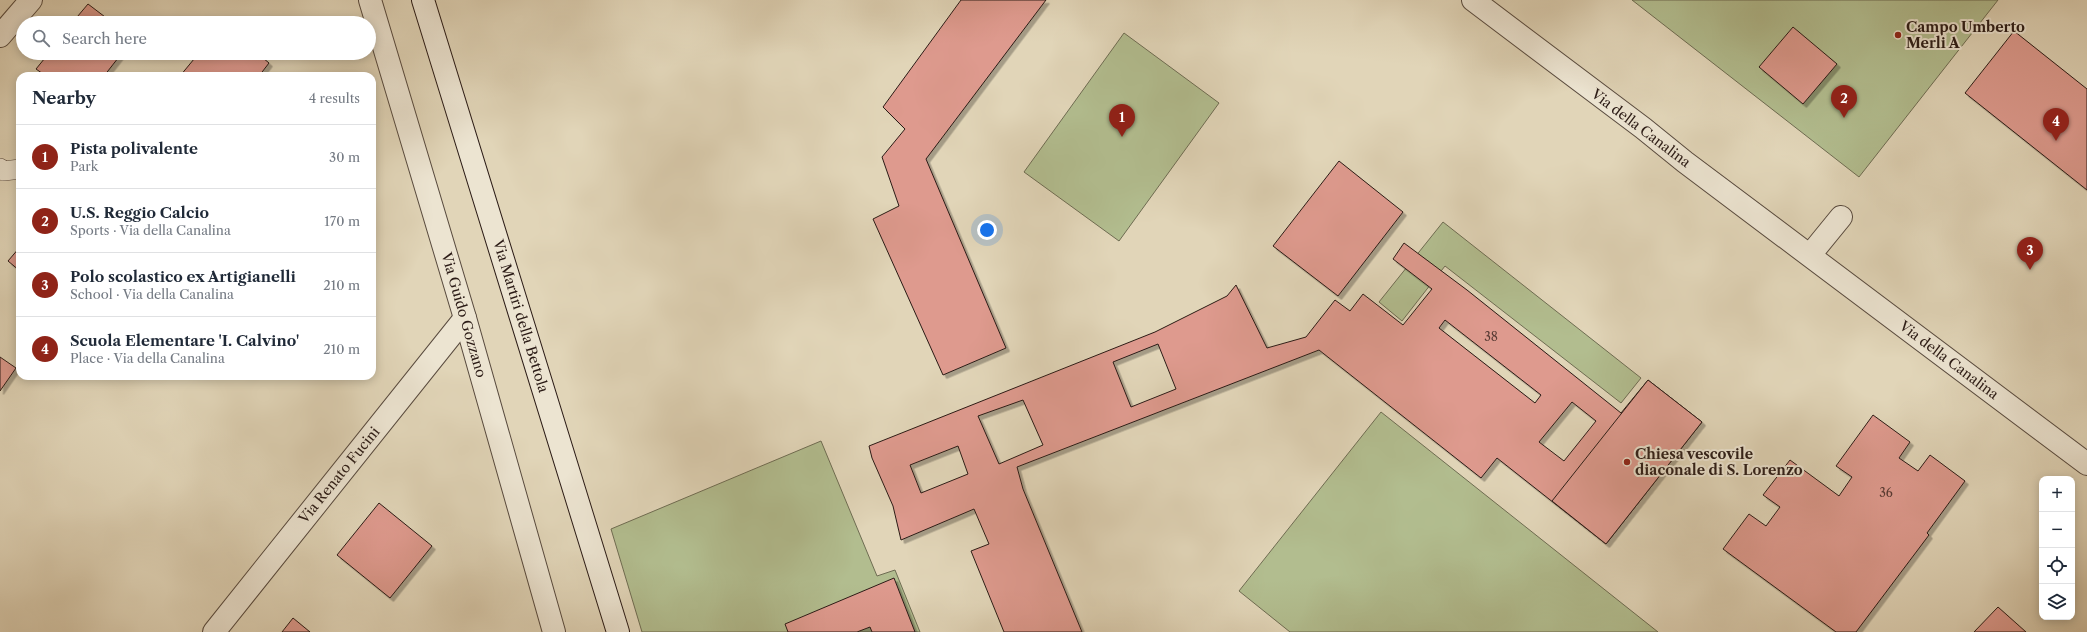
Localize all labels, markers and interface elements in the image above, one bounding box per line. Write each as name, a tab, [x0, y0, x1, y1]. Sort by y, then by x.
search box	[16, 16, 376, 60]
place label: Campo Umberto Merli A	[1906, 18, 2025, 52]
icon: search	[30, 27, 52, 49]
text: Search here	[62, 29, 147, 48]
marker: Campo Umberto Merli A	[1893, 30, 1903, 40]
street label: Via della Canalina	[1587, 84, 1695, 172]
pin: 2	[1831, 85, 1857, 118]
text: Nearby	[32, 88, 96, 108]
text: 4 results	[309, 90, 360, 106]
pin: 1	[1109, 104, 1135, 137]
pin: 4	[2043, 108, 2069, 141]
text: Pista polivalente	[70, 139, 198, 158]
text: 1	[42, 149, 48, 165]
text: 30 m	[329, 149, 360, 165]
text: Park	[70, 158, 98, 174]
text: U.S. Reggio Calcio	[70, 203, 209, 222]
text: 2	[41, 213, 49, 229]
text: 170 m	[324, 213, 360, 229]
your location	[977, 220, 997, 240]
text: Sports · Via della Canalina	[70, 222, 231, 238]
street label: Via Martiri della Bettola	[489, 236, 553, 395]
pin: 3	[2017, 237, 2043, 270]
street label: Via Guido Gozzano	[437, 249, 490, 380]
text: Polo scolastico ex Artigianelli	[70, 267, 296, 286]
text: 3	[41, 277, 49, 293]
text: 210 m	[323, 277, 360, 293]
text: School · Via della Canalina	[70, 286, 234, 302]
street label: Via della Canalina	[1895, 316, 2003, 404]
house number: 38	[1484, 329, 1498, 344]
text: Scuola Elementare 'I. Calvino'	[70, 331, 299, 350]
text: 4	[41, 341, 49, 357]
text: 210 m	[323, 341, 360, 357]
text: Place · Via della Canalina	[70, 350, 225, 366]
street label: Via Renato Fucini	[294, 423, 383, 528]
place label: Chiesa vescovile diaconale di S. Lorenzo	[1635, 445, 1803, 479]
marker: Chiesa vescovile diaconale di S. Lorenzo	[1622, 457, 1632, 467]
map controls	[2039, 476, 2075, 620]
button: +	[2039, 476, 2075, 512]
house number: 36	[1879, 485, 1893, 500]
button: −	[2039, 512, 2075, 548]
button: locate	[2039, 548, 2075, 584]
button: layers	[2039, 584, 2075, 620]

